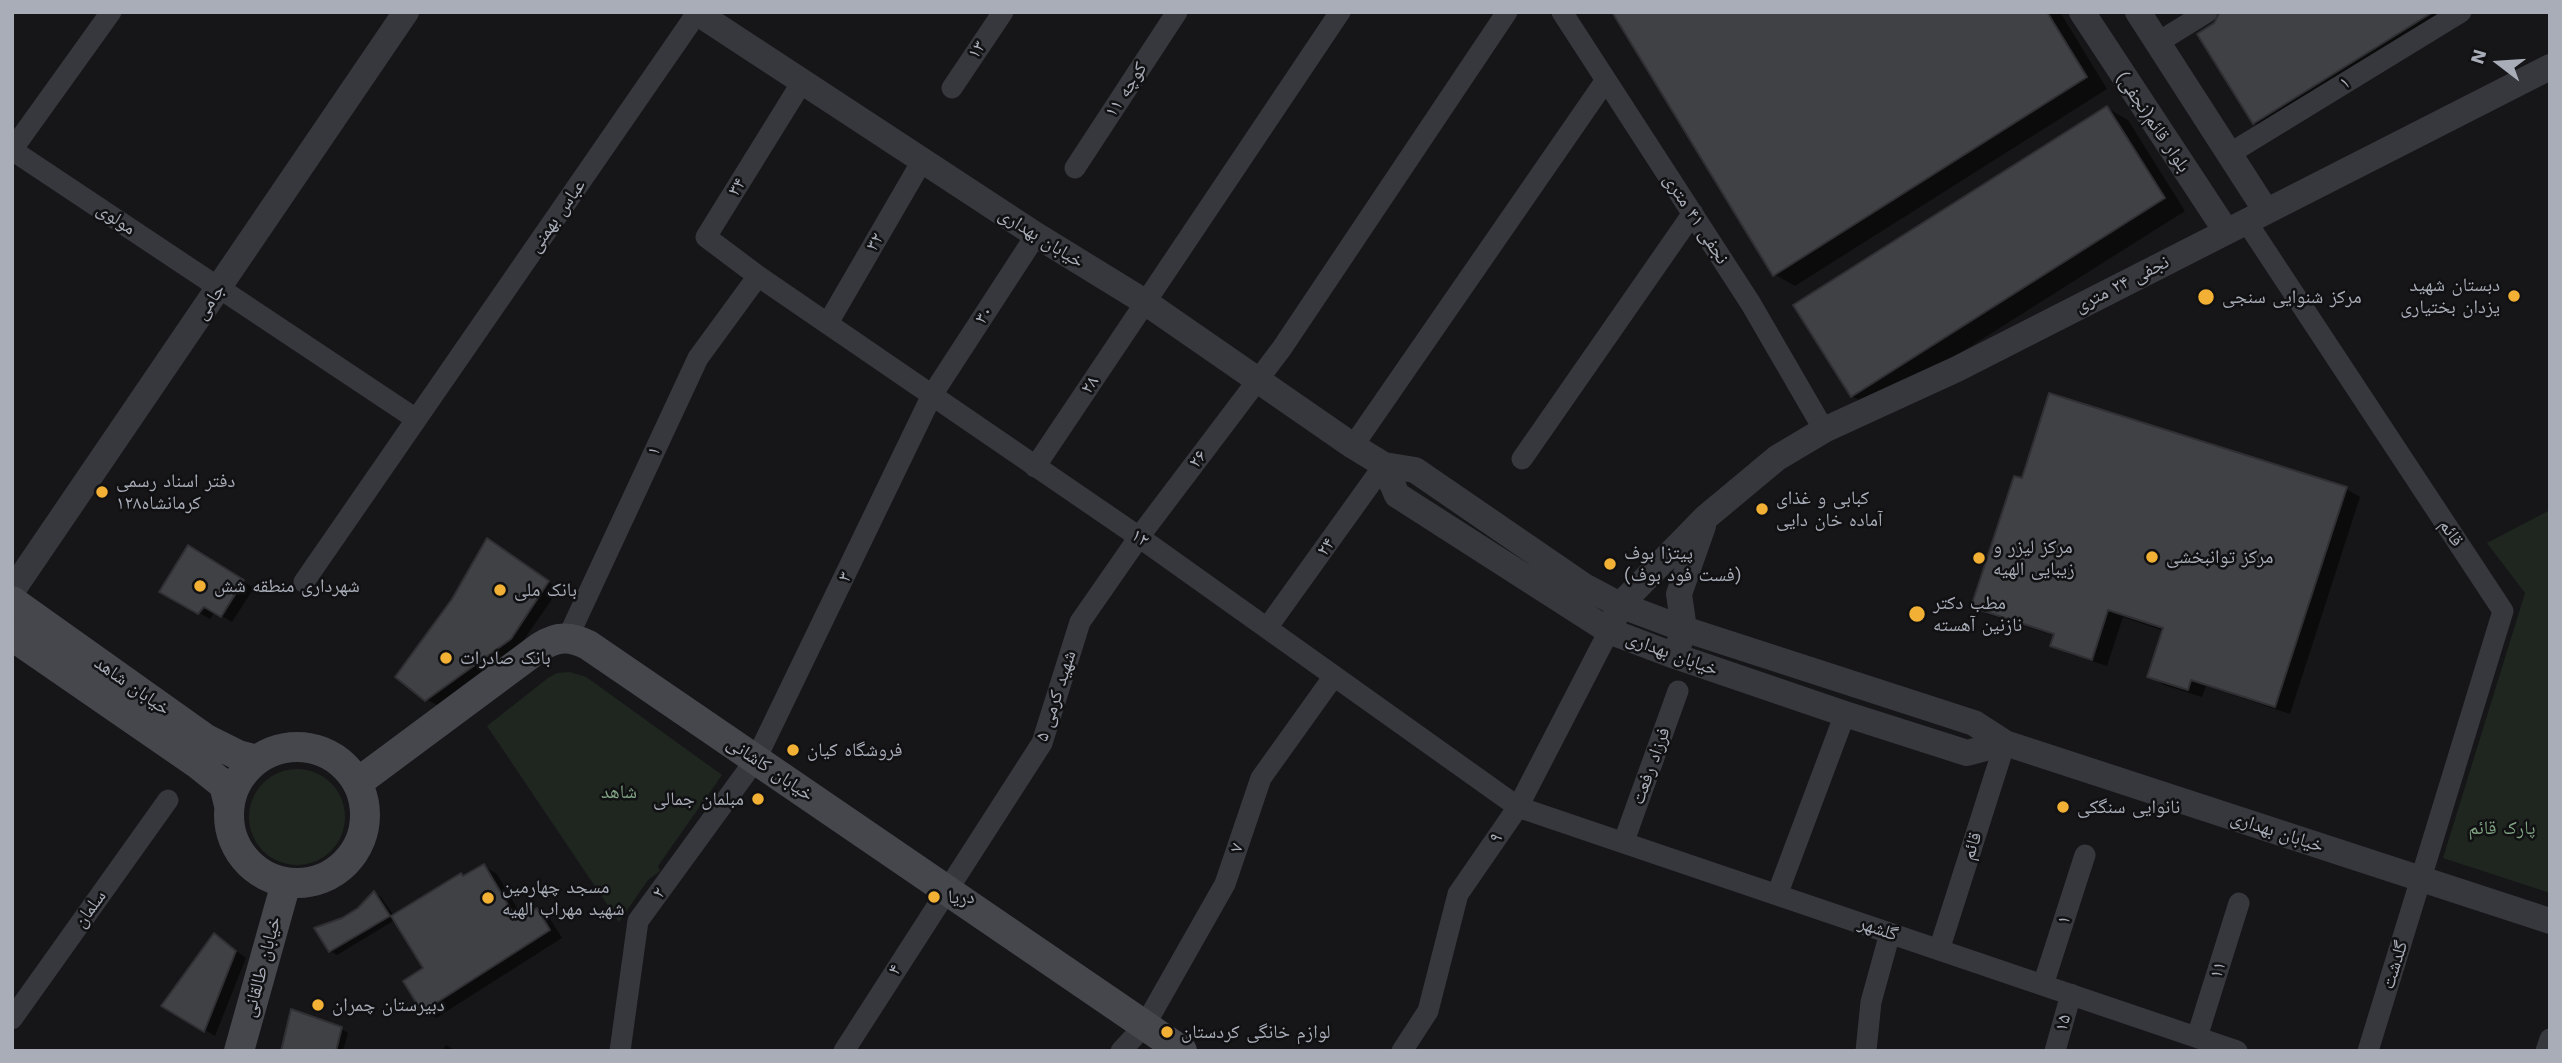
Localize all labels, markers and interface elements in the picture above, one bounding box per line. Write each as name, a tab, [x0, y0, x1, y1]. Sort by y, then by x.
north arrow	[2464, 28, 2534, 98]
street label: ۱۳	[963, 37, 991, 63]
text: N	[2465, 47, 2491, 67]
street label: کوچه ۱۱	[1100, 58, 1152, 122]
street label: بلوار قائم(نجفی)	[2111, 67, 2195, 177]
street label: ۱	[2335, 71, 2355, 95]
street label: نجفی ۴۱ متری	[1658, 170, 1734, 268]
street label: ۳۴	[723, 174, 751, 200]
street label: عباس بهمنی	[523, 175, 591, 257]
street label: مولوی	[92, 198, 140, 240]
street label: خیابان بهداری	[994, 203, 1088, 273]
street label: ۳۲	[861, 229, 889, 255]
street label: نجفی ۲۴ متری	[2071, 250, 2173, 318]
place label: دبستان شهید یزدان بختیاری	[2400, 274, 2500, 318]
street label: جامی	[190, 280, 230, 324]
place label: مرکز شنوایی سنجی	[2222, 286, 2362, 308]
marker: مرکز شنوایی سنجی	[2196, 287, 2216, 307]
marker: دبستان شهید یزدان بختیاری	[2506, 288, 2522, 304]
street label: ۳۰	[970, 302, 998, 328]
street label: ۲۸	[1076, 372, 1104, 398]
street label: ۱	[642, 442, 666, 460]
street label: ۲۶	[1184, 445, 1212, 473]
place label: دفتر اسناد رسمی ۱۲۸کرمانشاه	[116, 470, 235, 514]
marker: دفتر اسناد رسمی ۱۲۸کرمانشاه	[94, 484, 110, 500]
place label: کبابی و غذای آماده خان دایی	[1776, 487, 1883, 531]
marker: کبابی و غذای آماده خان دایی	[1754, 501, 1770, 517]
street label: قائم	[2434, 515, 2468, 551]
street label: ۱۲	[1126, 524, 1154, 552]
street label: ۲۴	[1312, 533, 1340, 561]
place label: مرکز لیزر و زیبایی الهیه	[1993, 536, 2074, 580]
place label: پیتزا بوف (فست فود بوف)	[1624, 542, 1741, 586]
place label: مرکز توانبخشی	[2166, 546, 2273, 568]
marker: مرکز توانبخشی	[2144, 549, 2160, 565]
marker: مرکز لیزر و زیبایی الهیه	[1971, 550, 1987, 566]
marker: پیتزا بوف (فست فود بوف)	[1602, 556, 1618, 572]
street label: ۳	[833, 568, 857, 586]
place label: شهرداری منطقه شش	[214, 575, 360, 597]
marker: شهرداری منطقه شش	[192, 578, 208, 594]
place label: بانک ملی	[514, 579, 577, 601]
marker: بانک ملی	[492, 582, 508, 598]
place label: مطب دکتر نازنین آهسته	[1933, 592, 2022, 636]
marker: مطب دکتر نازنین آهسته	[1907, 604, 1927, 624]
street label: خیابان بهداری	[1623, 627, 1721, 681]
place label: بانک صادرات	[460, 647, 551, 669]
street label: ۵ شهید کرمی	[1031, 648, 1081, 744]
marker: بانک صادرات	[438, 650, 454, 666]
street label: خیابان شاهد	[90, 652, 174, 720]
street label: فرزاد رفعت	[1627, 724, 1675, 808]
street label: خیابان کاشانی	[722, 732, 818, 806]
place label: فروشگاه کیان	[807, 739, 902, 761]
marker: فروشگاه کیان	[785, 742, 801, 758]
park label: شاهد	[601, 781, 637, 803]
place label: مبلمان جمالی	[653, 788, 744, 810]
marker: مبلمان جمالی	[750, 791, 766, 807]
place label: نانوایی سنگکی	[2077, 796, 2180, 818]
marker: نانوایی سنگکی	[2055, 799, 2071, 815]
street label: خیابان بهداری	[2228, 806, 2326, 858]
park label: پارک قائم	[2469, 817, 2535, 839]
street label: ۹	[1484, 828, 1508, 848]
street label: قائم	[1957, 829, 1987, 863]
street label: ۷	[1225, 840, 1249, 856]
place label: مسجد چهارمین شهید مهراب الهیه	[502, 876, 625, 920]
street label: ۲	[647, 883, 671, 903]
street label: سلمان	[69, 886, 111, 932]
place label: دریا	[948, 886, 975, 908]
marker: دریا	[926, 889, 942, 905]
marker: مسجد چهارمین شهید مهراب الهیه	[480, 890, 496, 906]
street label: گلشهر	[1855, 912, 1901, 946]
street label: ۱	[2052, 912, 2076, 928]
street label: خیابان طالقانی	[238, 914, 286, 1020]
street label: گلدشت	[2377, 938, 2413, 992]
street label: ۱۱	[2205, 958, 2231, 982]
street label: ۴	[883, 960, 907, 980]
place label: دبیرستان چمران	[332, 994, 445, 1016]
marker: دبیرستان چمران	[310, 997, 326, 1013]
street label: ۱۵	[2050, 1012, 2076, 1034]
place label: لوازم خانگی کردستان	[1181, 1021, 1331, 1043]
marker: لوازم خانگی کردستان	[1159, 1024, 1175, 1040]

